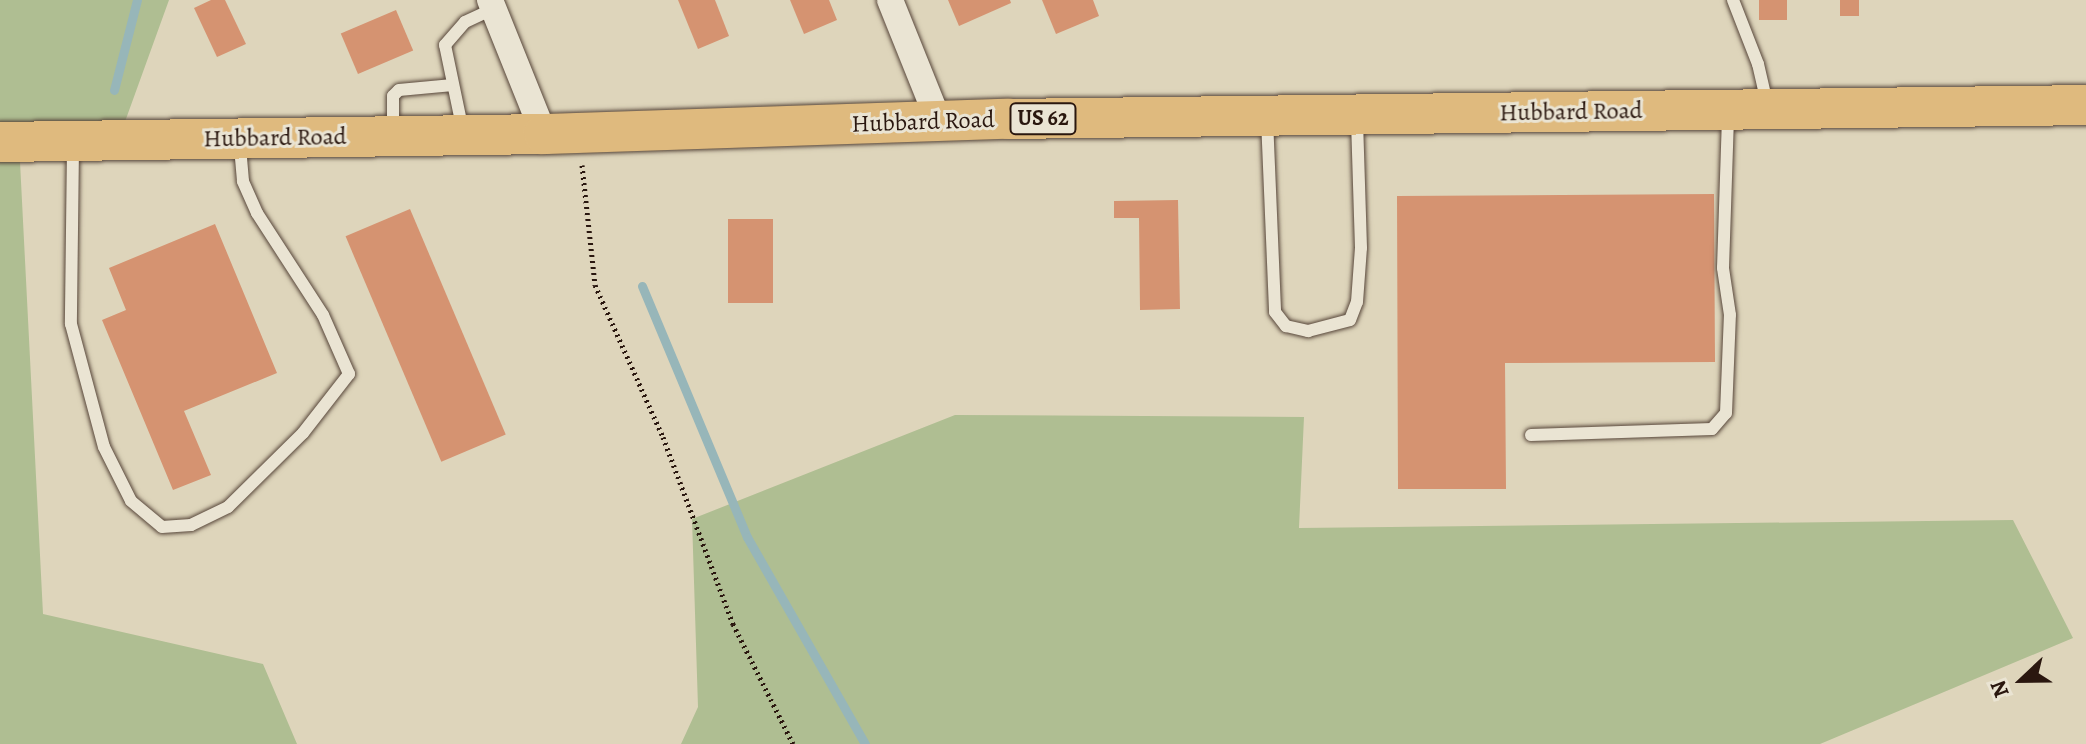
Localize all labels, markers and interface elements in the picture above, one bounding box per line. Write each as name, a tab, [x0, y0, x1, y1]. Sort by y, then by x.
street label: Hubbard Road	[1499, 96, 1643, 128]
road number: US 62	[1009, 101, 1077, 137]
street label: Hubbard Road	[851, 105, 995, 139]
street label: Hubbard Road	[203, 122, 347, 154]
north arrow	[1982, 640, 2062, 720]
text: N	[1983, 676, 2017, 702]

